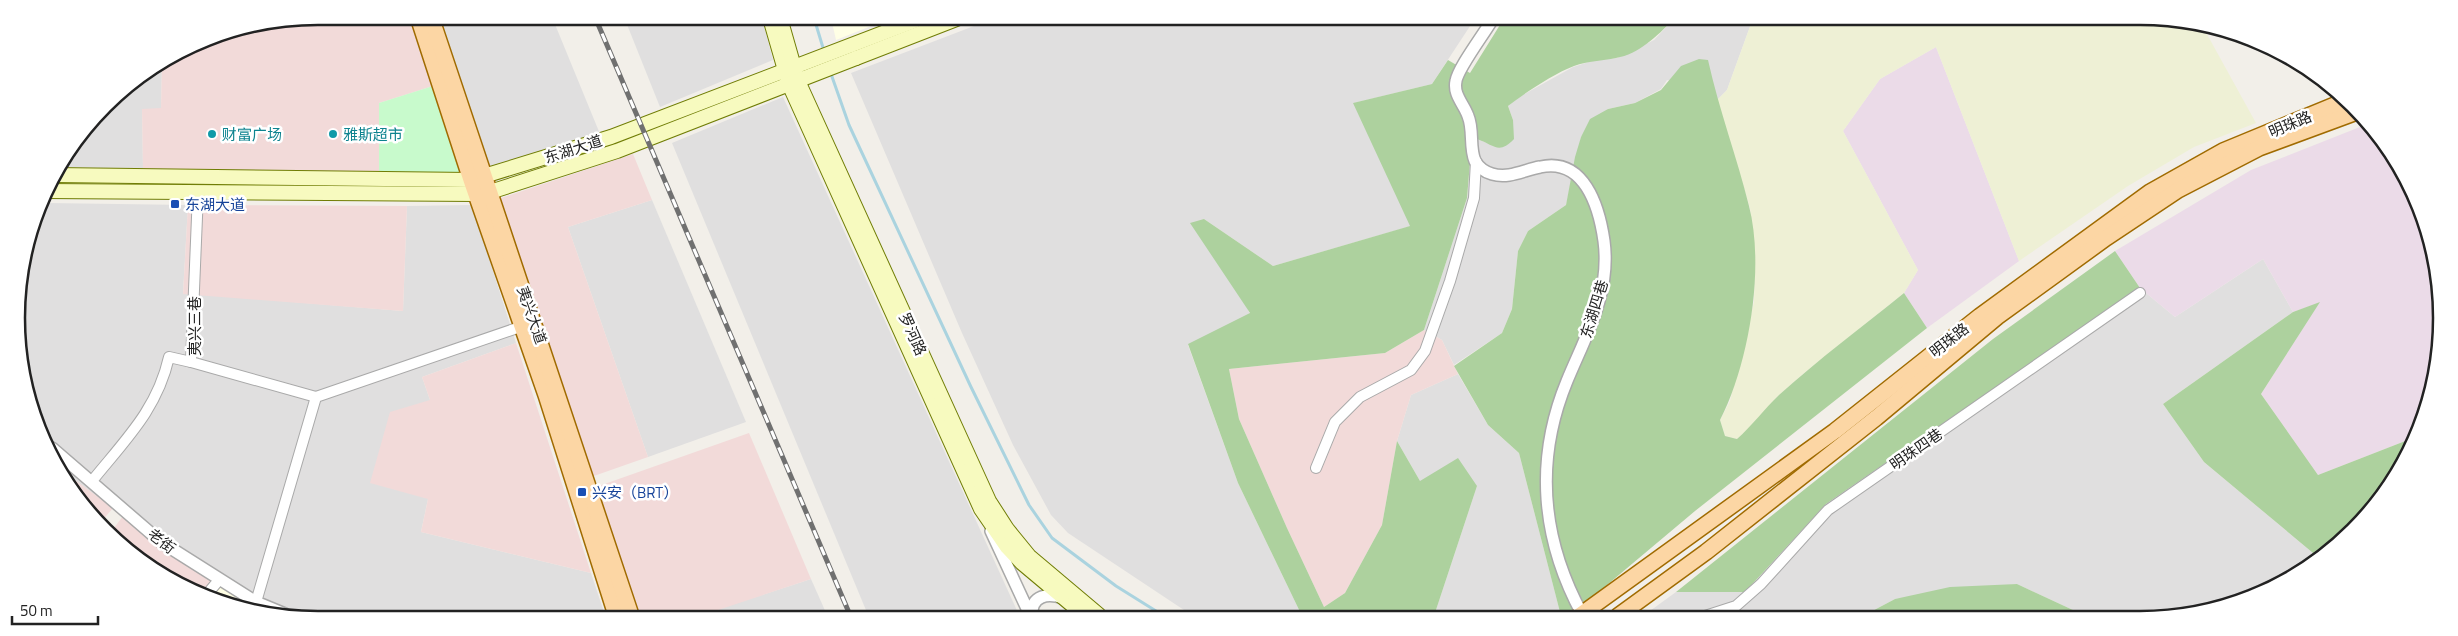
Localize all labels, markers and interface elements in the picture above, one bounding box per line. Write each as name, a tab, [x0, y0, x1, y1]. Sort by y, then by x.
street label: 明珠路	[2265, 105, 2315, 143]
place label: 财富广场	[222, 123, 282, 146]
place label: 雅斯超市	[343, 123, 403, 146]
marker: 财富广场	[206, 128, 218, 140]
marker: 雅斯超市	[327, 128, 339, 140]
street label: 东湖大道	[541, 129, 605, 169]
place label: 东湖大道	[185, 193, 245, 216]
marker: 东湖大道	[169, 198, 181, 210]
street label: 东湖四巷	[1574, 277, 1614, 341]
street label: 夷兴大道	[511, 283, 553, 347]
street label: 夷兴三巷	[183, 296, 206, 356]
street label: 罗河路	[893, 309, 933, 359]
street label: 明珠路	[1924, 317, 1974, 363]
street label: 明珠四巷	[1885, 422, 1947, 476]
place label: 兴安（BRT）	[592, 481, 678, 504]
marker: 兴安（BRT）	[576, 486, 588, 498]
street label: 老街	[143, 523, 181, 559]
scale bar	[12, 594, 99, 626]
text: 50 m	[20, 599, 53, 622]

